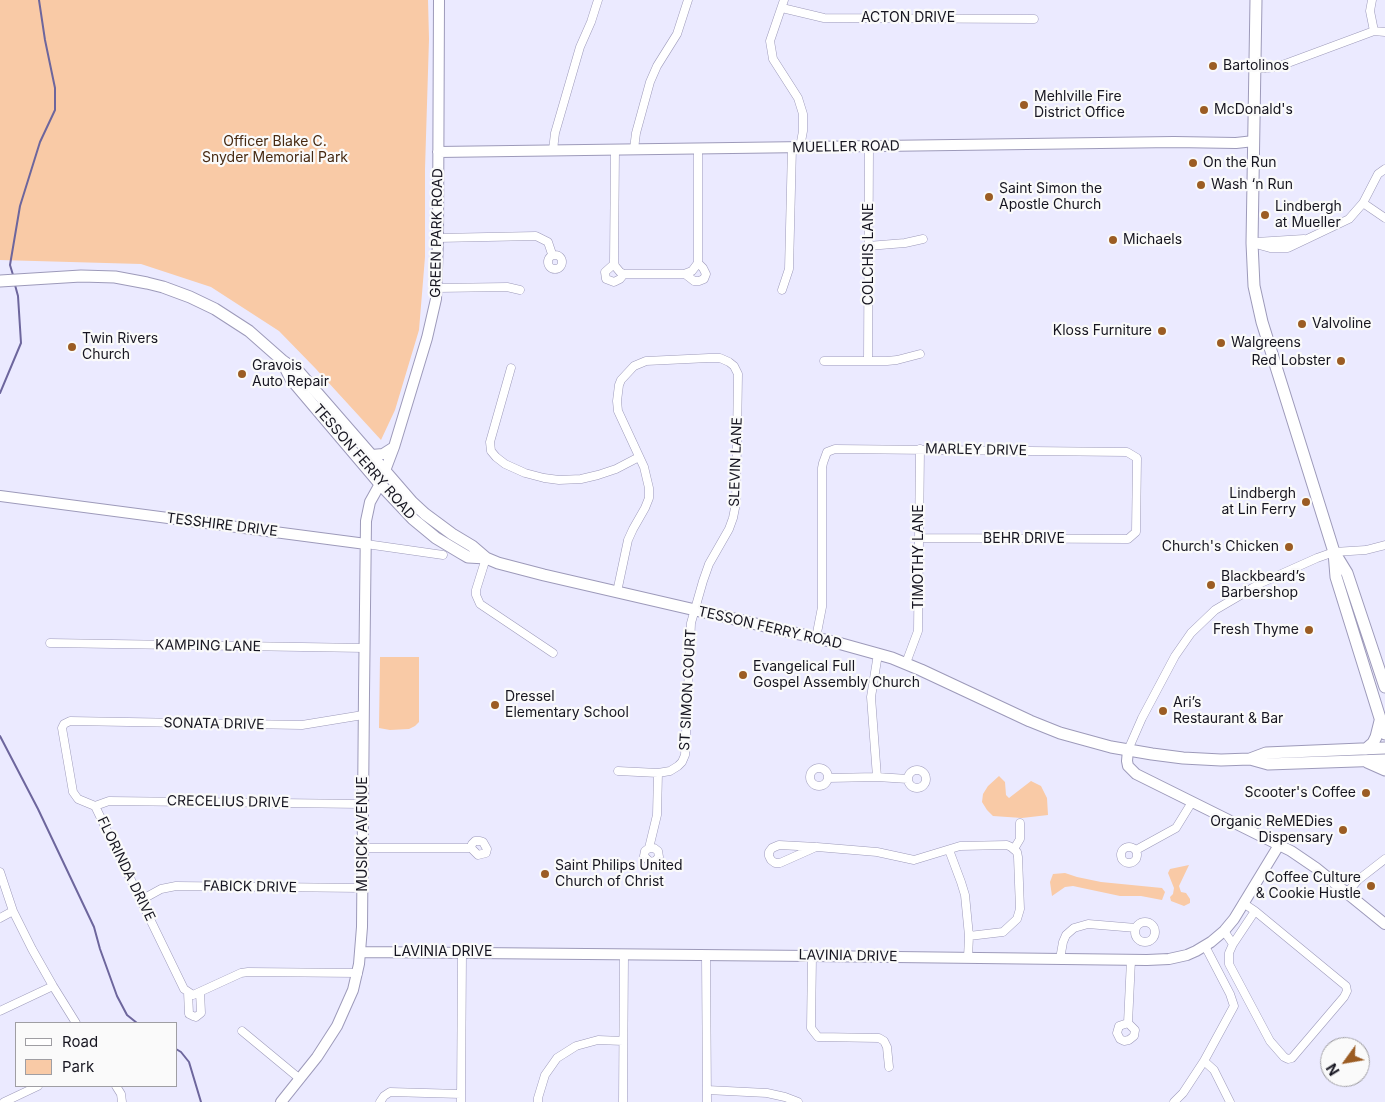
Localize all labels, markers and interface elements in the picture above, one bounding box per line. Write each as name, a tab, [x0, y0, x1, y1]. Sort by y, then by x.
street label: ACTON DRIVE	[861, 10, 955, 26]
place label: Bartolinos	[1223, 58, 1289, 74]
marker: Bartolinos	[1207, 60, 1219, 72]
place label: Mehlville Fire District Office	[1034, 89, 1125, 121]
marker: Mehlville Fire District Office	[1018, 99, 1030, 111]
place label: McDonald's	[1214, 102, 1293, 118]
marker: McDonald's	[1198, 104, 1210, 116]
park label: Officer Blake C. Snyder Memorial Park	[202, 134, 348, 166]
street label: MUELLER ROAD	[792, 138, 900, 156]
place label: On the Run	[1203, 155, 1276, 171]
marker: On the Run	[1187, 157, 1199, 169]
street label: GREEN PARK ROAD	[427, 168, 447, 298]
place label: Wash ‘n Run	[1211, 177, 1293, 193]
marker: Wash ‘n Run	[1195, 179, 1207, 191]
place label: Saint Simon the Apostle Church	[999, 181, 1102, 213]
marker: Saint Simon the Apostle Church	[983, 191, 995, 203]
place label: Lindbergh at Mueller	[1275, 199, 1342, 232]
street label: COLCHIS LANE	[861, 203, 877, 305]
marker: Lindbergh at Mueller	[1259, 209, 1271, 221]
place label: Michaels	[1123, 232, 1182, 248]
marker: Michaels	[1107, 234, 1119, 246]
place label: Valvoline	[1312, 316, 1371, 332]
marker: Valvoline	[1296, 318, 1308, 330]
place label: Kloss Furniture	[1053, 323, 1152, 339]
marker: Kloss Furniture	[1156, 325, 1168, 337]
place label: Twin Rivers Church	[82, 331, 158, 364]
place label: Walgreens	[1231, 335, 1301, 351]
marker: Walgreens	[1215, 337, 1227, 349]
marker: Twin Rivers Church	[66, 341, 78, 353]
place label: Red Lobster	[1251, 353, 1331, 369]
marker: Red Lobster	[1335, 355, 1347, 367]
place label: Gravois Auto Repair	[252, 358, 329, 391]
marker: Gravois Auto Repair	[236, 368, 248, 380]
street label: TESSON FERRY ROAD	[309, 401, 419, 523]
street label: SLEVIN LANE	[726, 417, 746, 507]
street label: MARLEY DRIVE	[925, 441, 1027, 459]
place label: Lindbergh at Lin Ferry	[1221, 486, 1296, 518]
marker: Lindbergh at Lin Ferry	[1300, 496, 1312, 508]
street label: TIMOTHY LANE	[911, 504, 927, 610]
street label: TESSHIRE DRIVE	[165, 510, 279, 540]
street label: BEHR DRIVE	[983, 531, 1065, 547]
place label: Church's Chicken	[1162, 539, 1279, 555]
marker: Church's Chicken	[1283, 541, 1295, 553]
place label: Blackbeard’s Barbershop	[1221, 569, 1305, 602]
marker: Blackbeard’s Barbershop	[1205, 579, 1217, 591]
street label: TESSON FERRY ROAD	[696, 603, 844, 653]
place label: Fresh Thyme	[1213, 622, 1299, 638]
marker: Fresh Thyme	[1303, 624, 1315, 636]
street label: ST SIMON COURT	[676, 629, 700, 751]
street label: KAMPING LANE	[155, 637, 261, 655]
place label: Evangelical Full Gospel Assembly Church	[753, 659, 920, 692]
marker: Evangelical Full Gospel Assembly Church	[737, 669, 749, 681]
place label: Dressel Elementary School	[505, 689, 629, 722]
place label: Ari’s Restaurant & Bar	[1173, 695, 1283, 728]
marker: Dressel Elementary School	[489, 699, 501, 711]
marker: Ari’s Restaurant & Bar	[1157, 705, 1169, 717]
street label: SONATA DRIVE	[163, 715, 265, 733]
street label: MUSICK AVENUE	[355, 776, 371, 892]
place label: Scooter's Coffee	[1244, 785, 1356, 801]
marker: Scooter's Coffee	[1360, 787, 1372, 799]
street label: CRECELIUS DRIVE	[167, 793, 289, 811]
street label: FLORINDA DRIVE	[93, 814, 159, 924]
place label: Organic ReMEDies Dispensary	[1210, 814, 1333, 846]
marker: Organic ReMEDies Dispensary	[1337, 824, 1349, 836]
place label: Saint Philips United Church of Christ	[555, 858, 683, 890]
marker: Saint Philips United Church of Christ	[539, 868, 551, 880]
place label: Coffee Culture & Cookie Hustle	[1256, 870, 1361, 902]
street label: FABICK DRIVE	[203, 878, 297, 896]
marker: Coffee Culture & Cookie Hustle	[1365, 880, 1377, 892]
street label: LAVINIA DRIVE	[394, 944, 492, 960]
street label: LAVINIA DRIVE	[798, 947, 898, 965]
legend	[15, 1022, 178, 1087]
text: Road	[62, 1032, 98, 1051]
north arrow	[1320, 1037, 1370, 1087]
text: Park	[62, 1057, 94, 1076]
text: N	[1323, 1061, 1343, 1079]

